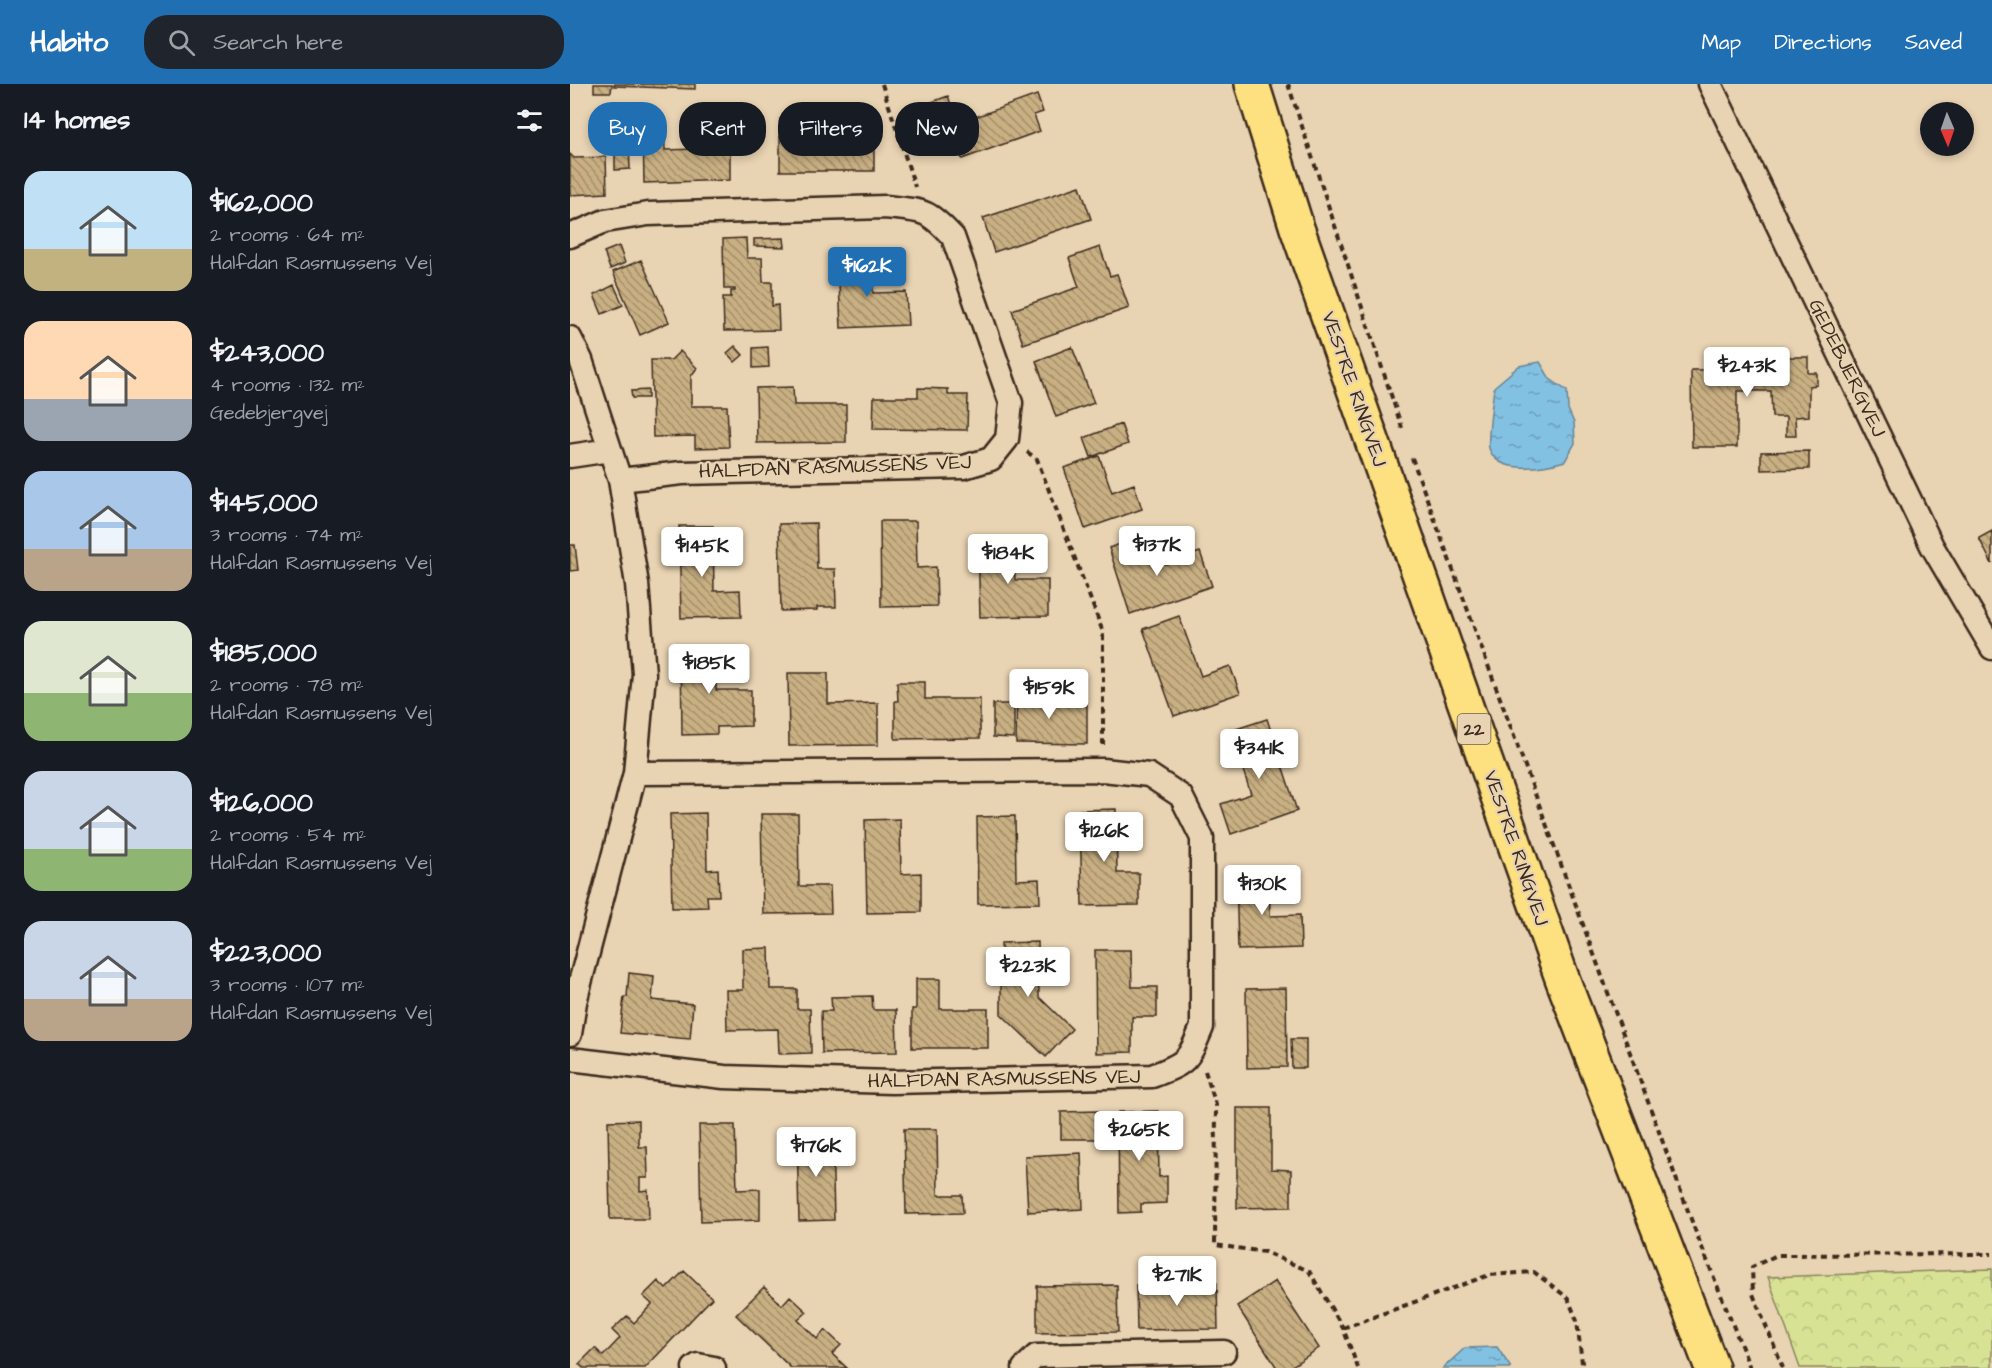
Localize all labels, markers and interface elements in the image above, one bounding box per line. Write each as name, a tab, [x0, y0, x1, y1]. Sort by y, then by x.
search box	[144, 15, 564, 69]
text: Habito	[30, 23, 108, 62]
icon: search	[165, 26, 198, 59]
text: Search here	[213, 27, 343, 58]
text: Map	[1701, 28, 1741, 57]
text: Directions	[1774, 28, 1872, 57]
text: Saved	[1905, 28, 1962, 57]
text: 14 homes	[24, 102, 130, 138]
chip: Buy	[588, 102, 667, 156]
chip: Rent	[679, 102, 766, 156]
chip: Filters	[778, 102, 883, 156]
chip: New	[895, 102, 979, 156]
north arrow	[1920, 102, 1974, 156]
map controls	[1920, 102, 1974, 156]
icon: filters	[513, 104, 546, 137]
text: $162,000	[210, 185, 313, 221]
icon: home	[72, 195, 144, 267]
text: 2 rooms · 64 m²	[210, 221, 365, 249]
pin: $162K	[825, 247, 909, 298]
text: Halfdan Rasmussens Vej	[210, 249, 432, 277]
text: $162K	[842, 252, 892, 280]
street label: GEDEBJERGVEJ	[1801, 294, 1893, 442]
street label: VESTRE RINGVEJ	[1314, 308, 1394, 471]
text: $243,000	[210, 335, 324, 371]
icon: home	[72, 345, 144, 417]
pin: $243K	[1705, 347, 1789, 398]
text: $243K	[1718, 352, 1776, 380]
text: 4 rooms · 132 m²	[210, 371, 365, 399]
text: Gedebjergvej	[210, 399, 327, 427]
street label: HALFDAN RASMUSSENS VEJ	[698, 448, 972, 486]
text: $145,000	[210, 485, 318, 521]
icon: home	[72, 495, 144, 567]
text: 3 rooms · 74 m²	[210, 521, 363, 549]
pin: $137K	[1115, 526, 1199, 577]
pin: $145K	[660, 527, 744, 578]
text: $137K	[1133, 531, 1181, 559]
text: $145K	[675, 532, 729, 560]
pin: $184K	[966, 534, 1050, 585]
text: $184K	[982, 539, 1034, 567]
text: Halfdan Rasmussens Vej	[210, 549, 432, 577]
text: $185,000	[210, 635, 317, 671]
pin: $185K	[667, 644, 751, 695]
icon: home	[72, 645, 144, 717]
text: $185K	[683, 649, 735, 677]
pin: $159K	[1007, 669, 1091, 720]
text: 2 rooms · 78 m²	[210, 671, 364, 699]
text: $159K	[1023, 674, 1075, 702]
text: Halfdan Rasmussens Vej	[210, 699, 432, 727]
road number: 22	[1458, 714, 1490, 744]
pin: $341K	[1217, 729, 1301, 780]
text: $341K	[1234, 734, 1284, 762]
street label: VESTRE RINGVEJ	[1476, 767, 1556, 930]
text: $126,000	[210, 785, 313, 821]
icon: home	[72, 795, 144, 867]
pin: $126K	[1062, 812, 1146, 863]
text: $126K	[1079, 817, 1129, 845]
text: 2 rooms · 54 m²	[210, 821, 366, 849]
text: Halfdan Rasmussens Vej	[210, 849, 432, 877]
pin: $130K	[1220, 865, 1304, 916]
text: $130K	[1238, 870, 1286, 898]
text: $223,000	[210, 935, 321, 971]
icon: home	[72, 945, 144, 1017]
pin: $223K	[986, 947, 1070, 998]
text: $223K	[1000, 952, 1056, 980]
text: 3 rooms · 107 m²	[210, 971, 365, 999]
text: Halfdan Rasmussens Vej	[210, 999, 432, 1027]
street label: HALFDAN RASMUSSENS VEJ	[868, 1063, 1141, 1095]
pin: $265K	[1097, 1111, 1181, 1162]
text: $265K	[1108, 1116, 1170, 1144]
pin: $176K	[774, 1127, 858, 1178]
text: $176K	[791, 1132, 841, 1160]
pin: $271K	[1135, 1256, 1219, 1307]
text: $271K	[1152, 1261, 1202, 1289]

